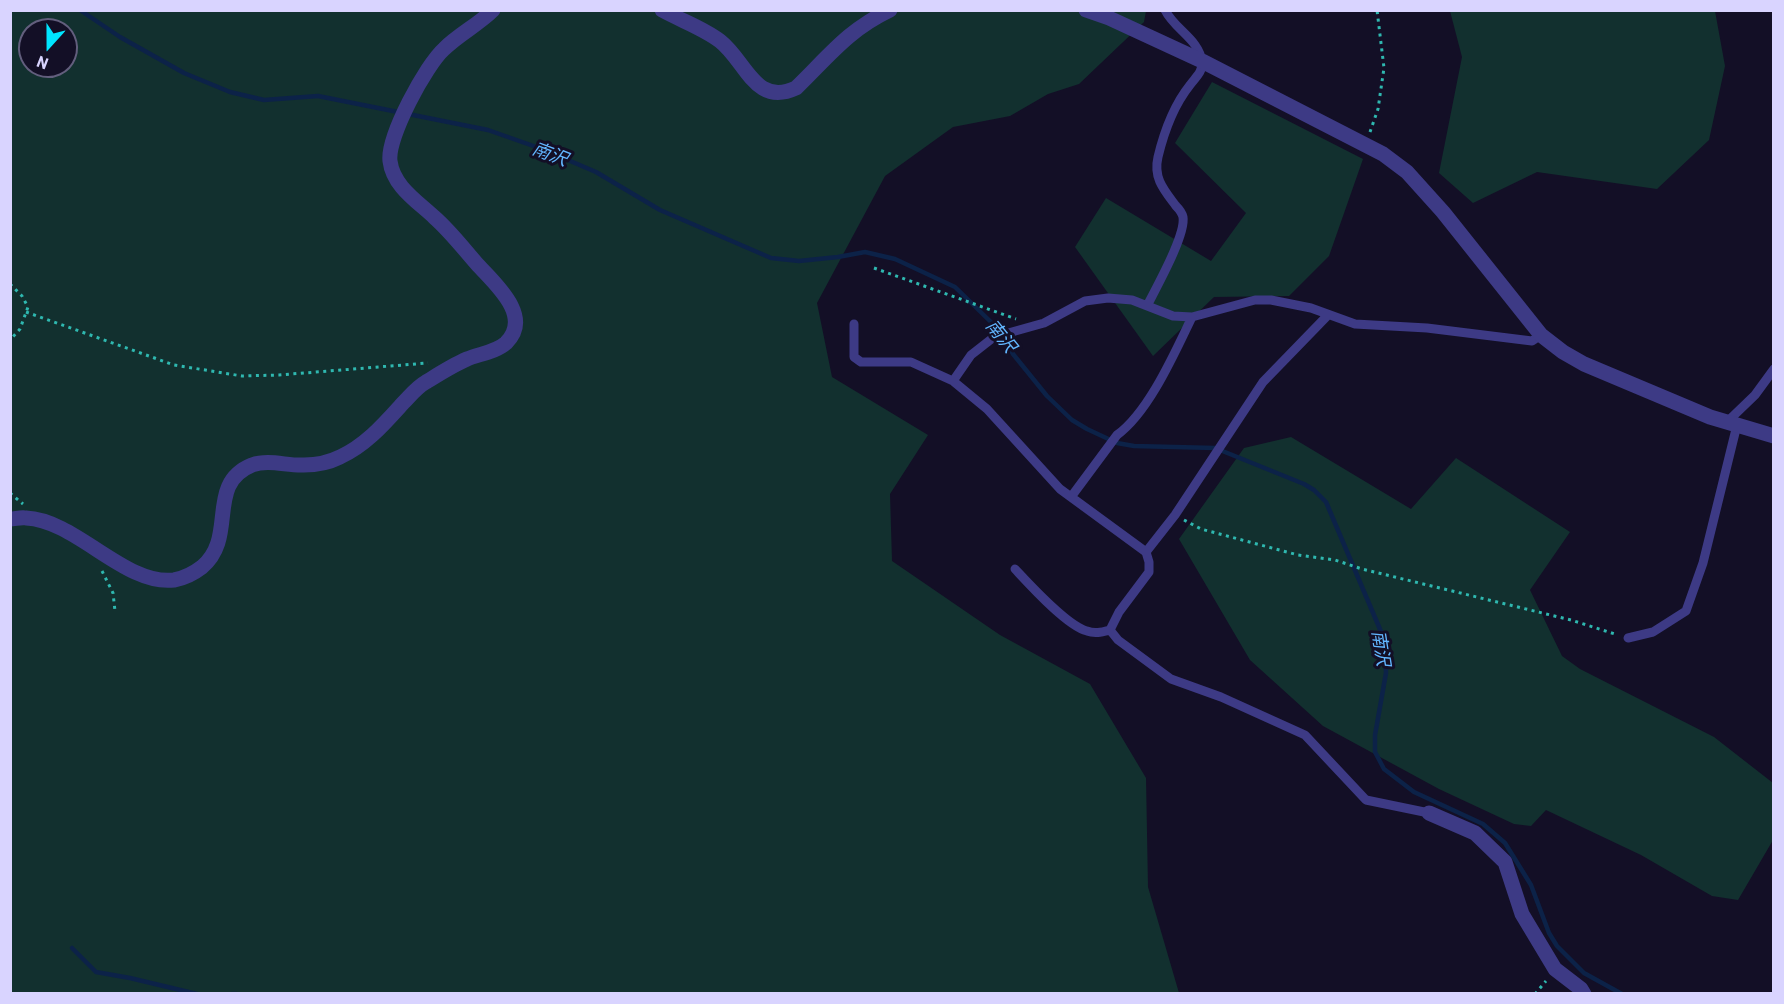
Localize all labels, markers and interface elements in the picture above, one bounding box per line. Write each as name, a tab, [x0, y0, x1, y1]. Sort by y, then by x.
north arrow	[18, 18, 78, 78]
text: N	[34, 53, 50, 74]
water label: 南沢	[529, 137, 571, 171]
water label: 南沢	[981, 315, 1021, 357]
water label: 南沢	[1368, 629, 1394, 667]

